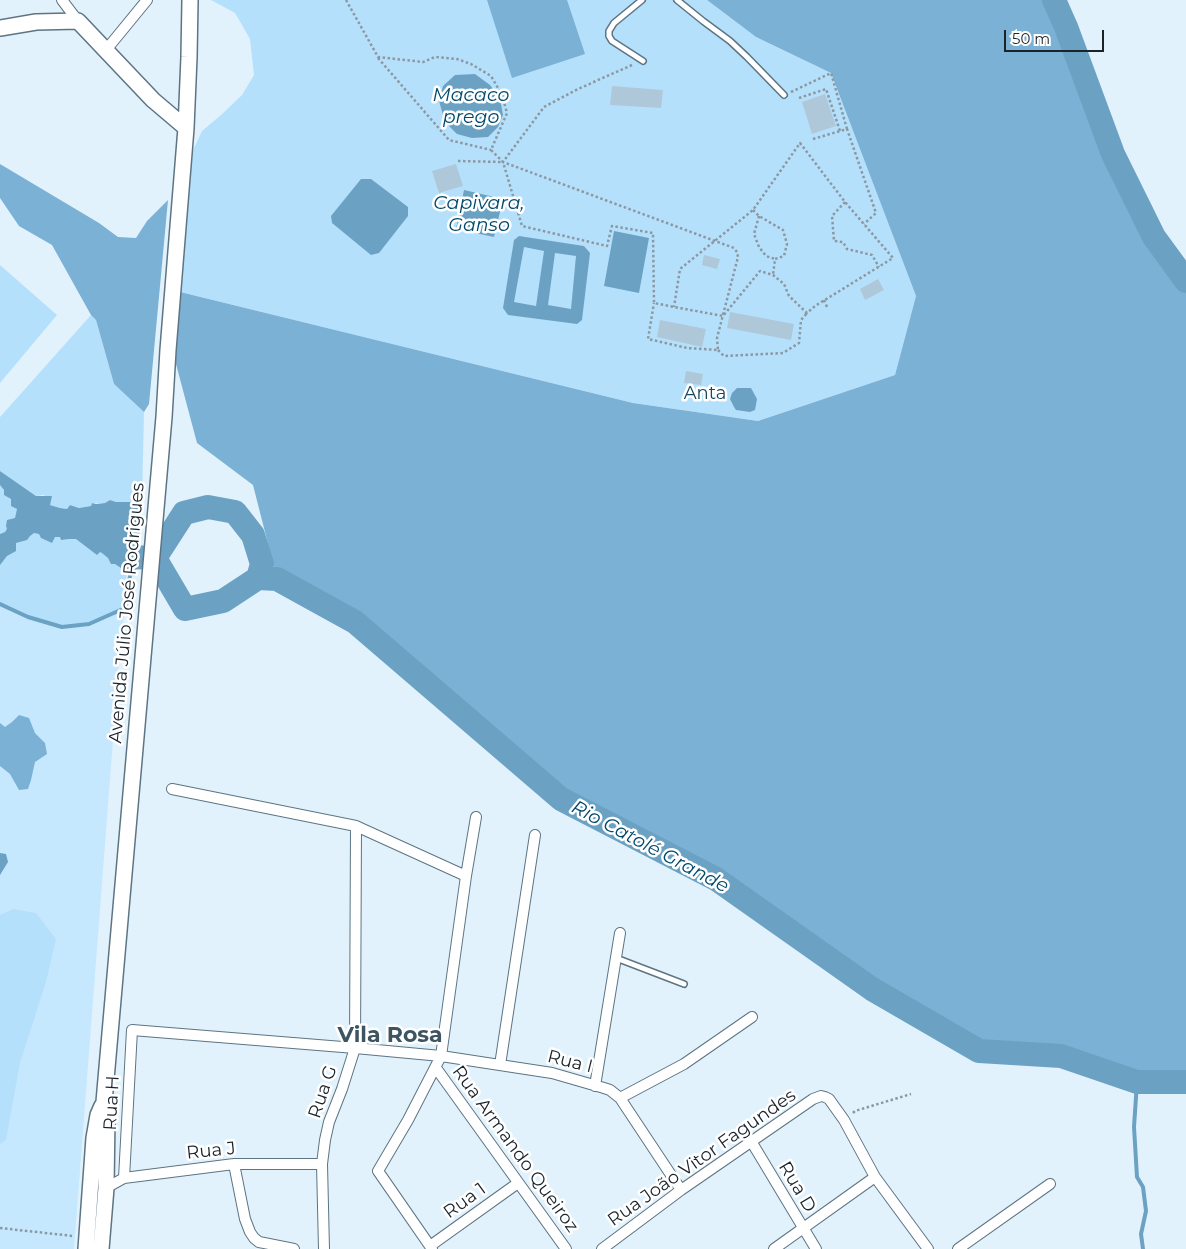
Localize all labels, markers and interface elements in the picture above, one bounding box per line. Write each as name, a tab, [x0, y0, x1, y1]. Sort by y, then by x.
scale bar	[1006, 20, 1106, 52]
text: 50 m	[1012, 29, 1050, 48]
water label: Macaco prego	[433, 84, 509, 128]
water label: Capivara, Ganso	[433, 192, 525, 236]
park label: Anta	[684, 383, 726, 405]
street label: Avenida Júlio José Rodrigues	[105, 482, 149, 744]
water label: Rio Catolé Grande	[567, 796, 733, 898]
district label: Vila Rosa	[337, 1023, 443, 1049]
street label: Rua I	[545, 1046, 595, 1078]
street label: Rua Armando Queiroz	[447, 1061, 583, 1237]
street label: Rua G	[304, 1063, 342, 1121]
street label: Rua H	[100, 1075, 124, 1131]
street label: Rua João Vitor Fagundes	[604, 1085, 800, 1231]
street label: Rua J	[185, 1138, 237, 1164]
street label: Rua D	[773, 1158, 821, 1216]
street label: Rua 1	[440, 1178, 490, 1224]

